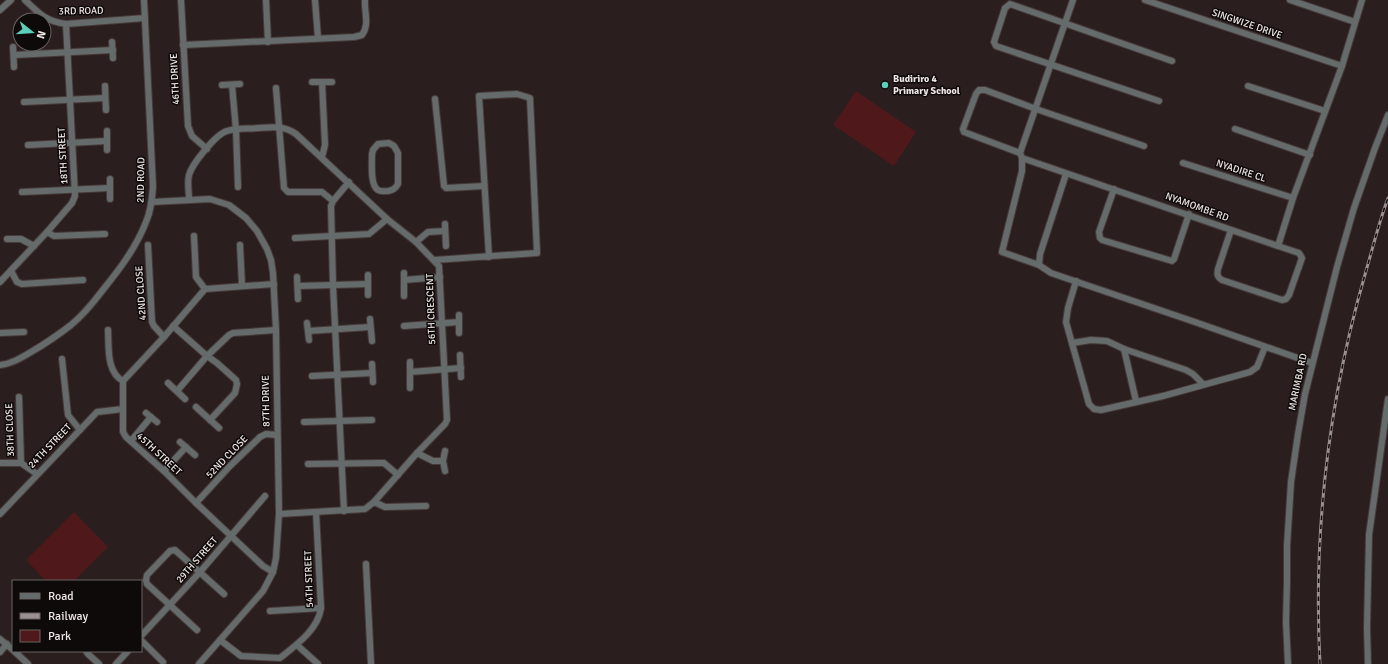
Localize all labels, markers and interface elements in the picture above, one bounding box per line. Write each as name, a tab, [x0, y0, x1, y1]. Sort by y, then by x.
street label: 3RD ROAD	[58, 5, 104, 17]
street label: SINGWIZE DRIVE	[1210, 6, 1284, 42]
north arrow	[12, 12, 52, 52]
text: N	[34, 29, 48, 40]
street label: 46TH DRIVE	[168, 53, 182, 105]
place label: Budiriro 4 Primary School	[893, 73, 960, 97]
marker: Budiriro 4 Primary School	[880, 80, 890, 90]
street label: 18TH STREET	[56, 127, 70, 185]
street label: 2ND ROAD	[135, 157, 147, 203]
street label: NYADIRE CL	[1214, 157, 1268, 185]
street label: NYAMOMBE RD	[1164, 190, 1230, 224]
street label: 42ND CLOSE	[133, 265, 149, 321]
street label: 56TH CRESCENT	[424, 273, 438, 345]
street label: MARIMBA RD	[1286, 352, 1310, 412]
street label: 87TH DRIVE	[260, 375, 272, 427]
street label: 38TH CLOSE	[3, 403, 17, 457]
street label: 24TH STREET	[26, 421, 74, 471]
street label: 45TH STREET	[134, 430, 184, 478]
street label: 52ND CLOSE	[204, 433, 251, 481]
street label: 29TH STREET	[174, 534, 220, 585]
street label: 54TH STREET	[302, 550, 316, 608]
legend	[12, 580, 142, 652]
text: Road	[48, 589, 74, 604]
text: Railway	[48, 609, 88, 624]
text: Park	[48, 629, 71, 644]

